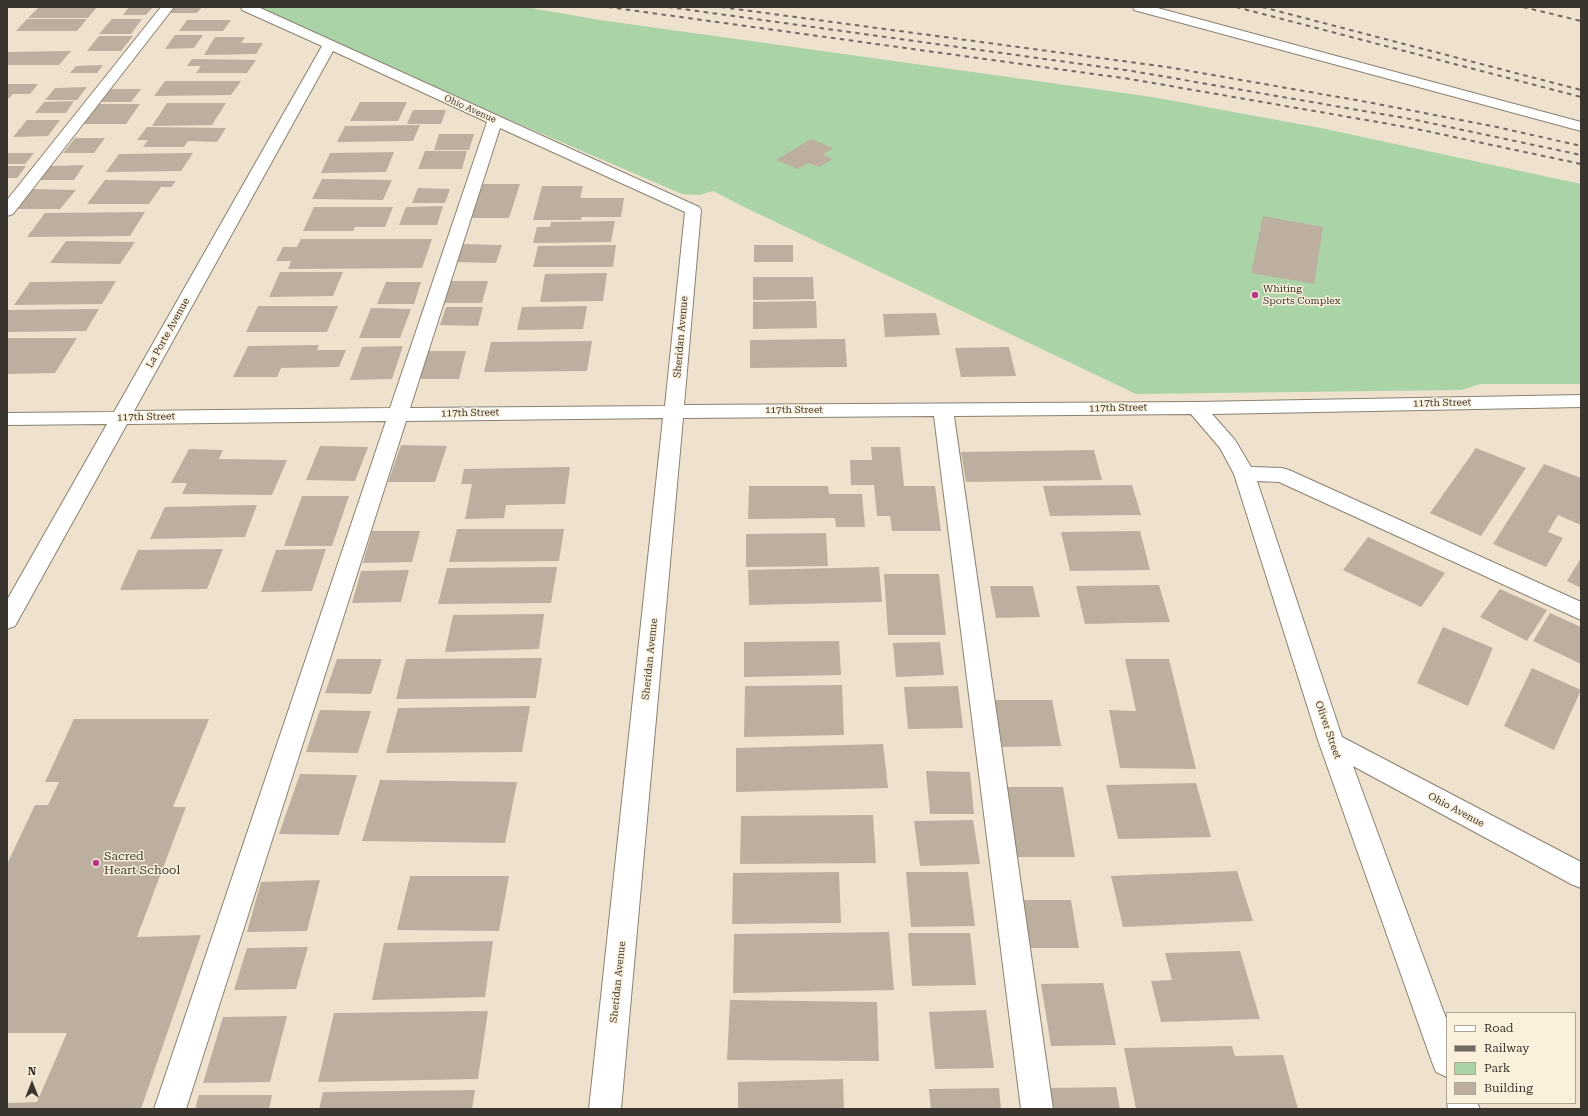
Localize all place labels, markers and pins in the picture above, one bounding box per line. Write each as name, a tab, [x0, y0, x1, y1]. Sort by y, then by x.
place label: Whiting Sports Complex	[1263, 283, 1340, 306]
marker: Whiting Sports Complex	[1250, 290, 1260, 300]
place label: Sacred Heart School	[104, 849, 180, 877]
marker: Sacred Heart School	[91, 858, 101, 868]

